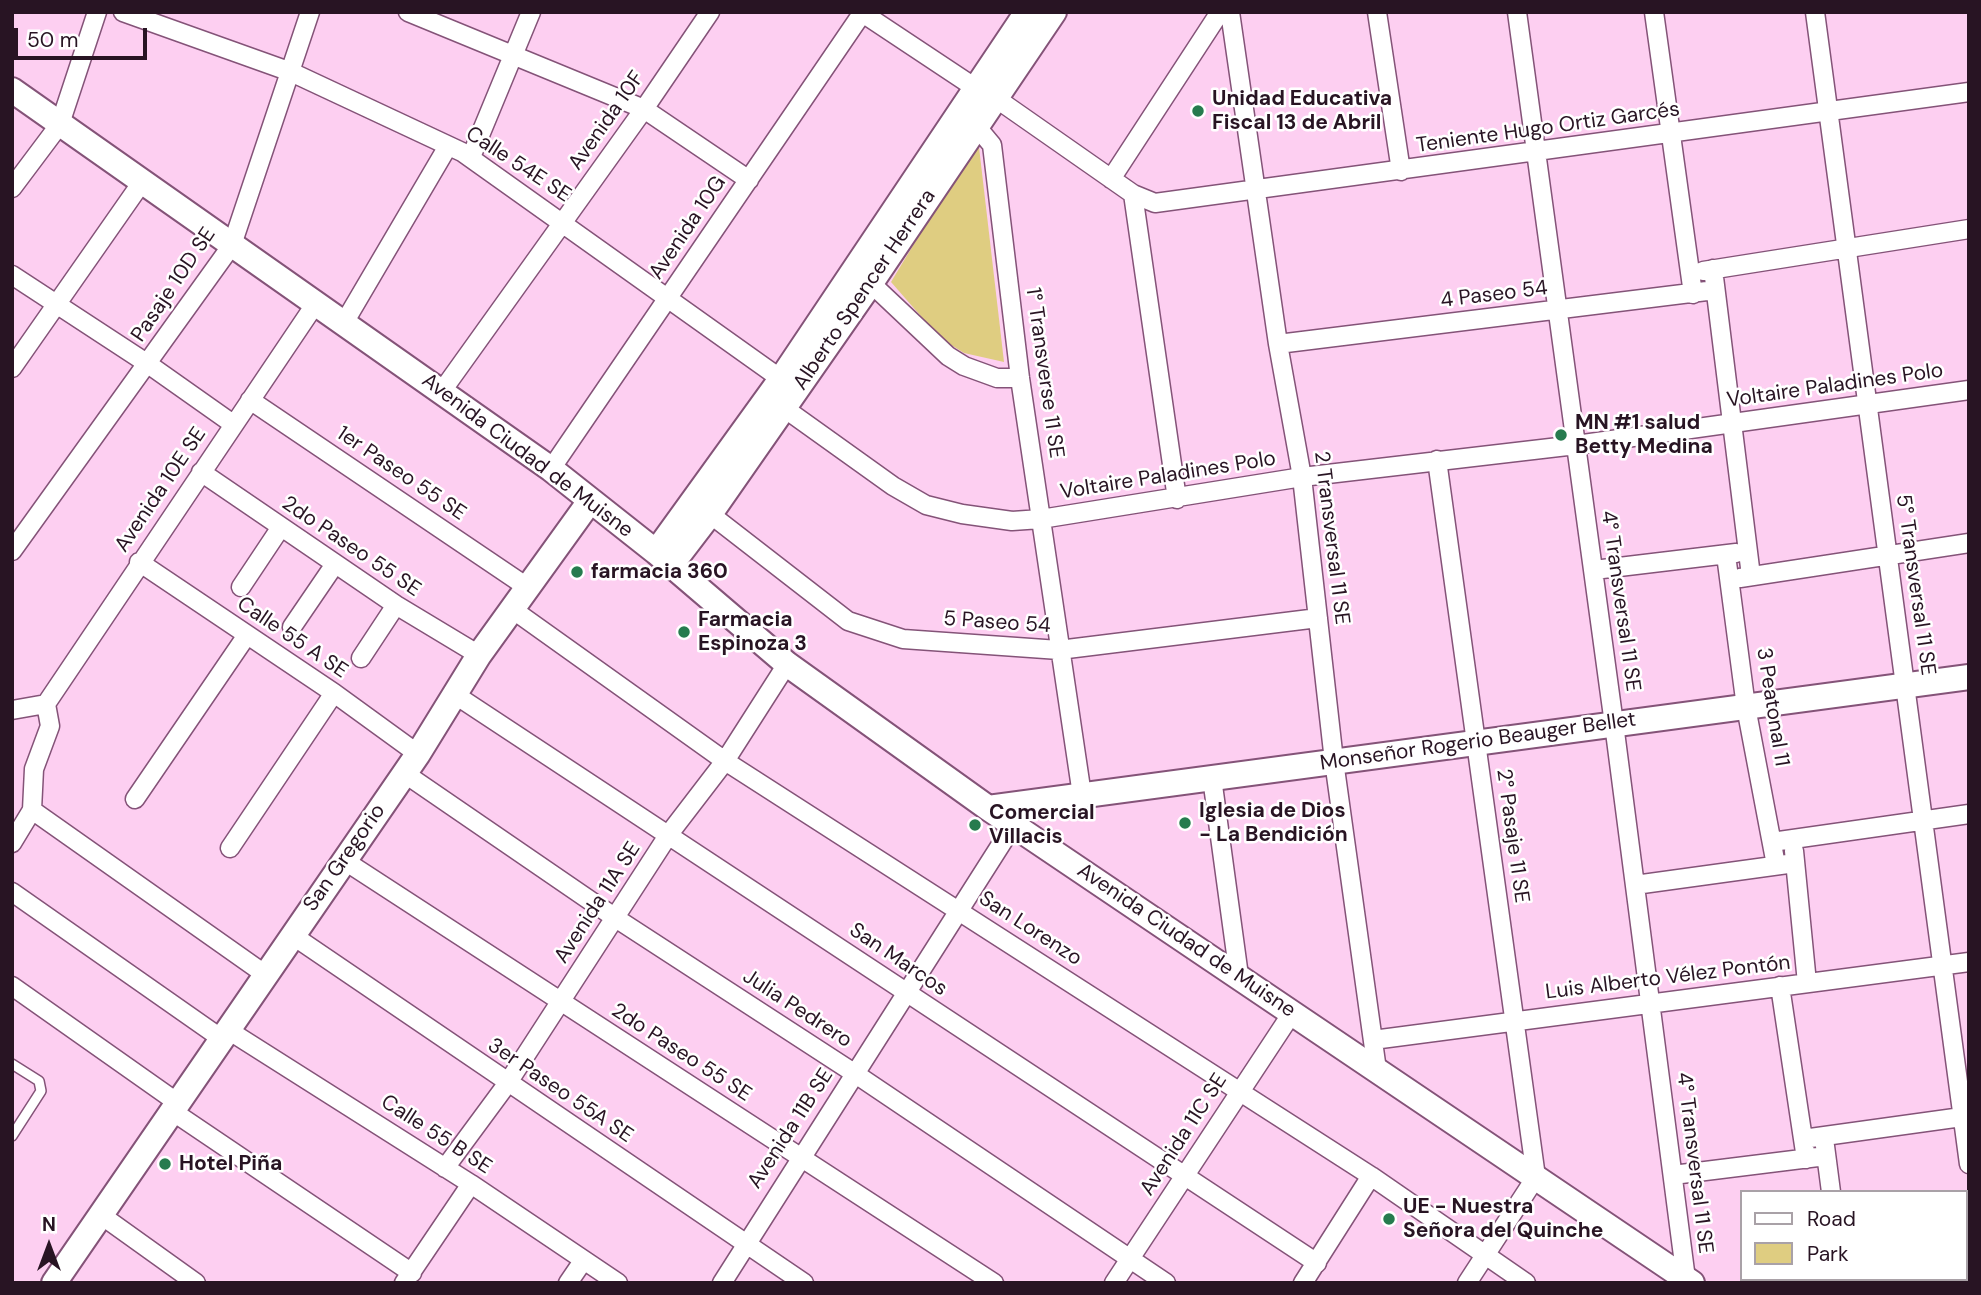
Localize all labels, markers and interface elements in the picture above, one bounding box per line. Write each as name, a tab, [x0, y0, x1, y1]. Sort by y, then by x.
scale bar	[18, 14, 150, 58]
text: 50 m	[27, 26, 78, 54]
street label: Avenida 10F	[564, 67, 650, 175]
place label: Unidad Educativa Fiscal 13 de Abril	[1212, 86, 1392, 136]
street label: Teniente Hugo Ortiz Garcés	[1415, 97, 1681, 159]
marker: Unidad Educativa Fiscal 13 de Abril	[1190, 103, 1206, 119]
street label: Calle 54E SE	[461, 122, 575, 208]
street label: Avenida 10G	[644, 171, 732, 285]
street label: Alberto Spencer Herrera	[788, 185, 942, 395]
street label: Pasaje 10D SE	[126, 223, 222, 347]
street label: 4 Paseo 54	[1439, 276, 1549, 314]
street label: 1° Transverse 11 SE	[1020, 286, 1068, 460]
street label: Voltaire Paladines Polo	[1725, 358, 1945, 414]
street label: Avenida Ciudad de Muisne	[416, 368, 638, 544]
place label: MN #1 salud Betty Medina	[1575, 410, 1713, 460]
street label: 1er Paseo 55 SE	[331, 421, 471, 527]
street label: Avenida 10E SE	[110, 423, 212, 557]
marker: MN #1 salud Betty Medina	[1553, 427, 1569, 443]
street label: Voltaire Paladines Polo	[1058, 446, 1278, 506]
street label: 2 Transversal 11 SE	[1308, 450, 1354, 626]
street label: 2do Paseo 55 SE	[277, 491, 425, 603]
street label: 5° Transversal 11 SE	[1890, 493, 1940, 677]
street label: 4° Transversal 11 SE	[1595, 509, 1645, 693]
place label: farmacia 360	[591, 559, 728, 585]
marker: farmacia 360	[569, 564, 585, 580]
street label: Calle 55 A SE	[232, 592, 352, 684]
place label: Farmacia Espinoza 3	[698, 607, 807, 657]
street label: 5 Paseo 54	[942, 607, 1052, 639]
marker: Farmacia Espinoza 3	[676, 624, 692, 640]
street label: 3 Peatonal 11	[1750, 646, 1794, 768]
street label: Monseñor Rogerio Beauger Bellet	[1318, 707, 1638, 777]
street label: 2° Pasaje 11 SE	[1490, 767, 1534, 905]
place label: Iglesia de Dios - La Bendición	[1199, 798, 1348, 848]
street label: San Gregorio	[299, 799, 391, 917]
place label: Comercial Villacis	[989, 800, 1095, 850]
marker: Iglesia de Dios - La Bendición	[1177, 815, 1193, 831]
marker: Comercial Villacis	[967, 817, 983, 833]
street label: Avenida 11A SE	[550, 838, 646, 968]
street label: Avenida Ciudad de Muisne	[1072, 858, 1300, 1024]
street label: San Lorenzo	[974, 886, 1086, 972]
street label: San Marcos	[844, 918, 952, 1002]
street label: Luis Alberto Vélez Pontón	[1544, 950, 1792, 1006]
street label: Julia Pedrero	[738, 964, 856, 1054]
street label: 2do Paseo 55 SE	[606, 998, 756, 1108]
street label: 3er Paseo 55A SE	[483, 1033, 637, 1149]
street label: Avenida 11B SE	[743, 1064, 839, 1194]
street label: Avenida 11C SE	[1135, 1069, 1233, 1201]
street label: 4° Transversal 11 SE	[1670, 1071, 1718, 1255]
street label: Calle 55 B SE	[376, 1090, 496, 1180]
place label: Hotel Piña	[179, 1151, 282, 1177]
marker: Hotel Piña	[157, 1156, 173, 1172]
legend	[1740, 1190, 1967, 1281]
place label: UE - Nuestra Señora del Quinche	[1403, 1194, 1603, 1244]
text: Road	[1807, 1205, 1856, 1233]
north arrow	[14, 1211, 84, 1281]
marker: UE - Nuestra Señora del Quinche	[1381, 1211, 1397, 1227]
text: N	[42, 1212, 56, 1237]
text: Park	[1807, 1240, 1848, 1268]

